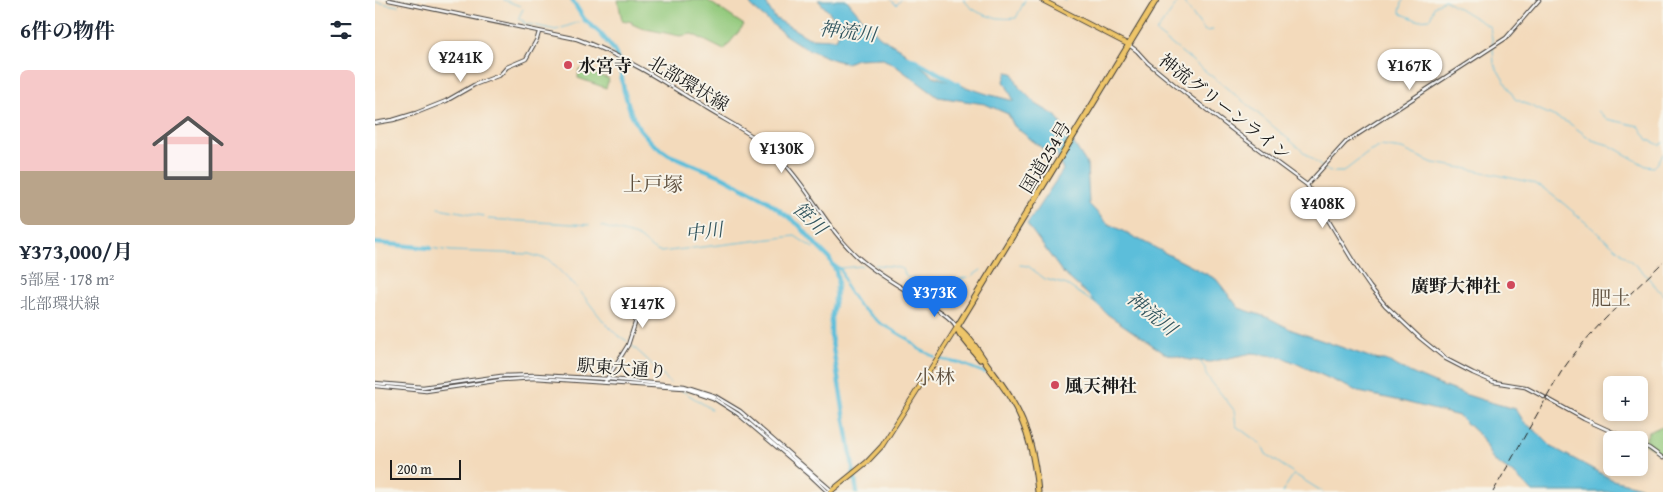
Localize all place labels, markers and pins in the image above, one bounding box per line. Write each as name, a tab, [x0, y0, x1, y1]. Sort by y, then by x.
pin: ¥241K	[426, 41, 496, 83]
pin: ¥167K	[1375, 48, 1445, 91]
place label: 水宮寺	[578, 52, 632, 79]
marker: 水宮寺	[562, 59, 574, 71]
pin: ¥130K	[747, 132, 817, 174]
pin: ¥408K	[1288, 186, 1358, 229]
place label: 廣野大神社	[1411, 272, 1501, 299]
pin: ¥373K	[900, 276, 970, 318]
marker: 廣野大神社	[1505, 279, 1517, 291]
pin: ¥147K	[608, 286, 678, 329]
place label: 風天神社	[1065, 372, 1137, 399]
marker: 風天神社	[1049, 379, 1061, 391]

